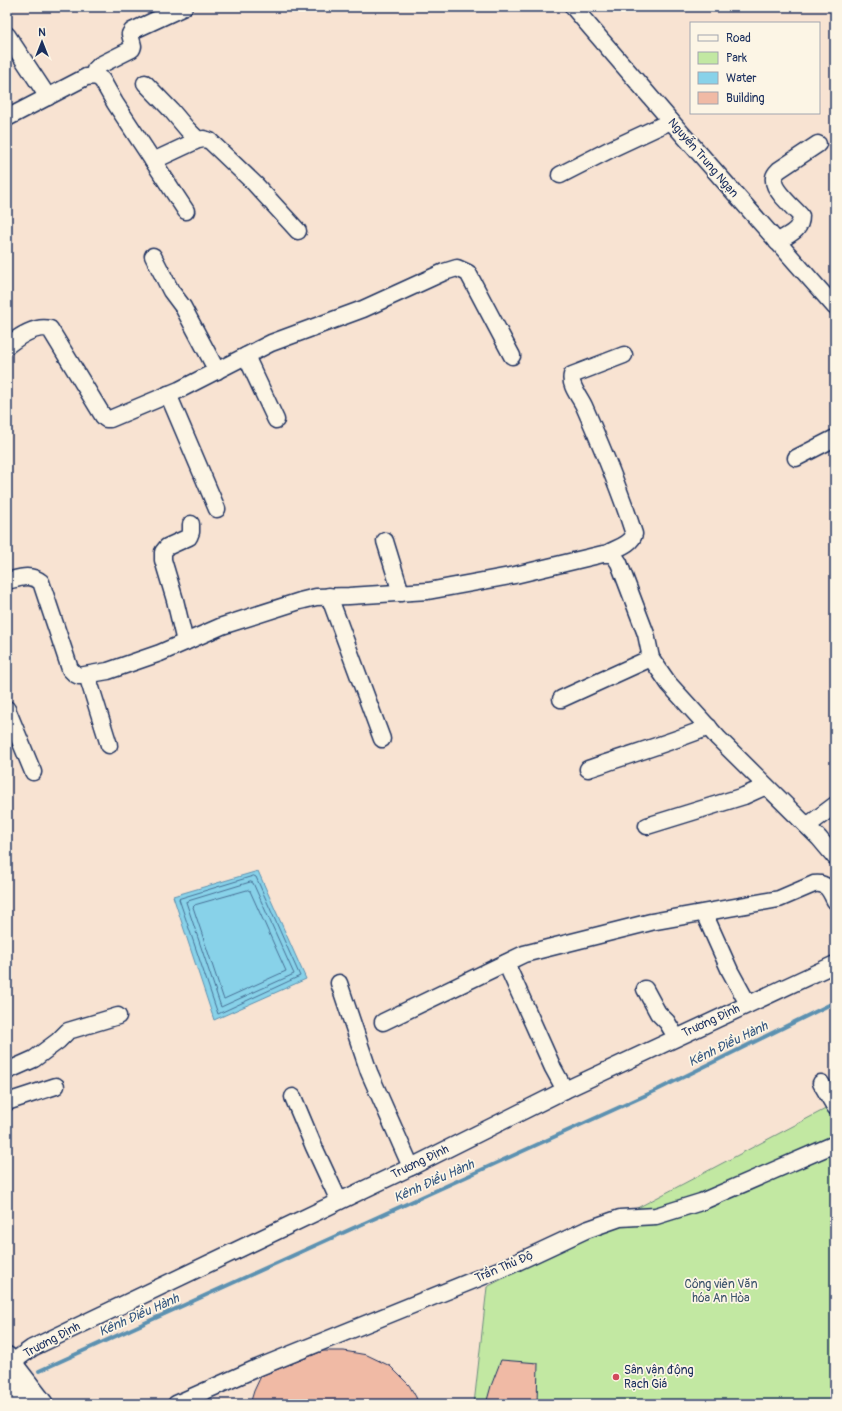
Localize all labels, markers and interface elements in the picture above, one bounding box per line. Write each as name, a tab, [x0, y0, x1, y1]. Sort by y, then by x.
north arrow	[22, 22, 62, 62]
legend	[690, 22, 820, 114]
text: N	[38, 26, 46, 39]
text: Road	[726, 31, 751, 46]
text: Park	[726, 51, 747, 66]
text: Water	[726, 71, 757, 86]
text: Building	[726, 91, 765, 106]
street label: Nguyễn Trung Ngạn	[665, 115, 742, 201]
street label: Trương Định	[680, 1001, 743, 1041]
water label: Kênh Điều Hành	[686, 1018, 771, 1070]
street label: Trương Định	[389, 1141, 452, 1182]
water label: Kênh Điều Hành	[391, 1156, 477, 1206]
street label: Trần Thủ Độ	[472, 1246, 536, 1286]
park label: Công viên Văn hóa An Hòa	[685, 1277, 758, 1306]
water label: Kênh Điều Hành	[96, 1290, 182, 1340]
street label: Trương Định	[21, 1319, 83, 1361]
place label: Sân vận động Rạch Giá	[624, 1363, 694, 1392]
marker: Sân vận động Rạch Giá	[611, 1372, 621, 1382]

